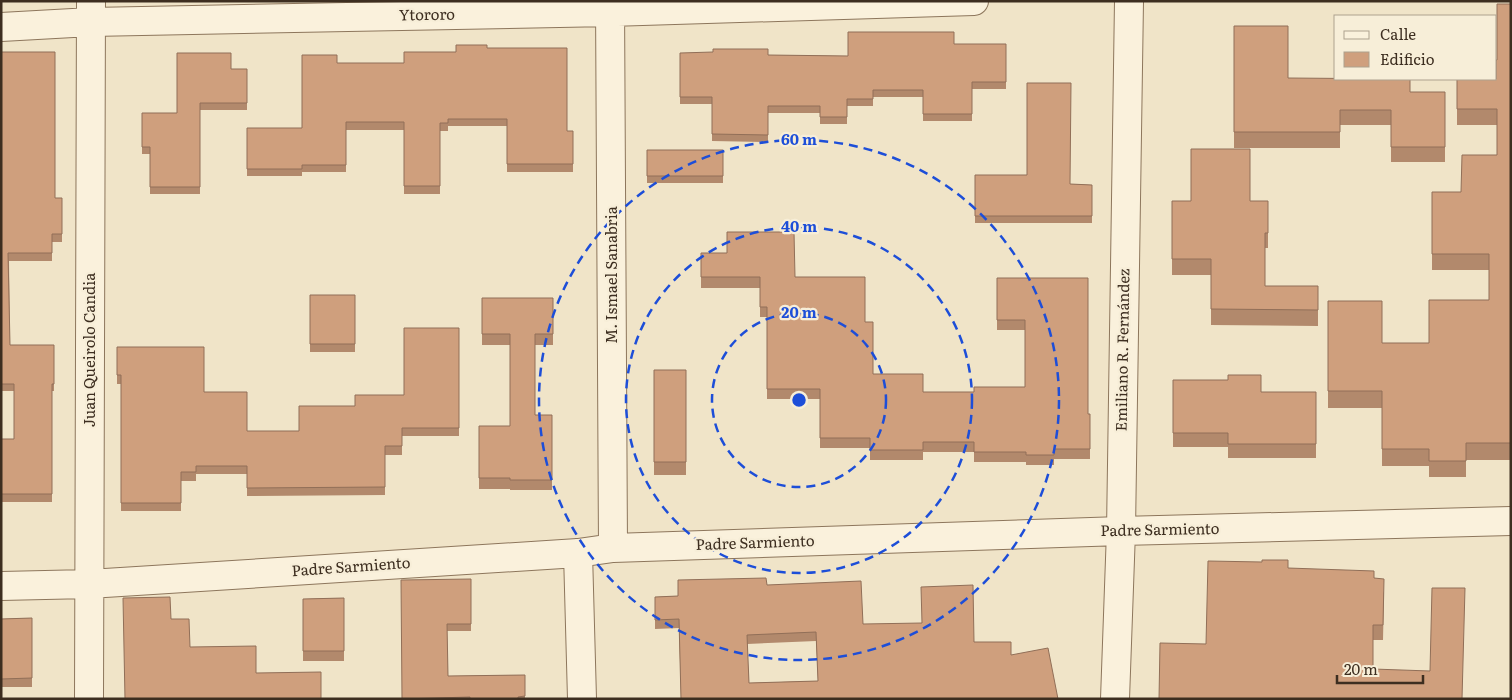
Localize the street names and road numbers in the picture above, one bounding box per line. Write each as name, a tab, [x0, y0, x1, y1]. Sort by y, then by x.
street label: Ytororo	[399, 2, 455, 25]
street label: M. Ismael Sanabria	[599, 205, 622, 344]
street label: Emiliano R. Fernández	[1109, 268, 1134, 431]
street label: Juan Queirolo Candia	[77, 272, 100, 427]
street label: Padre Sarmiento	[1100, 516, 1220, 541]
street label: Padre Sarmiento	[695, 528, 815, 555]
street label: Padre Sarmiento	[291, 550, 411, 581]

